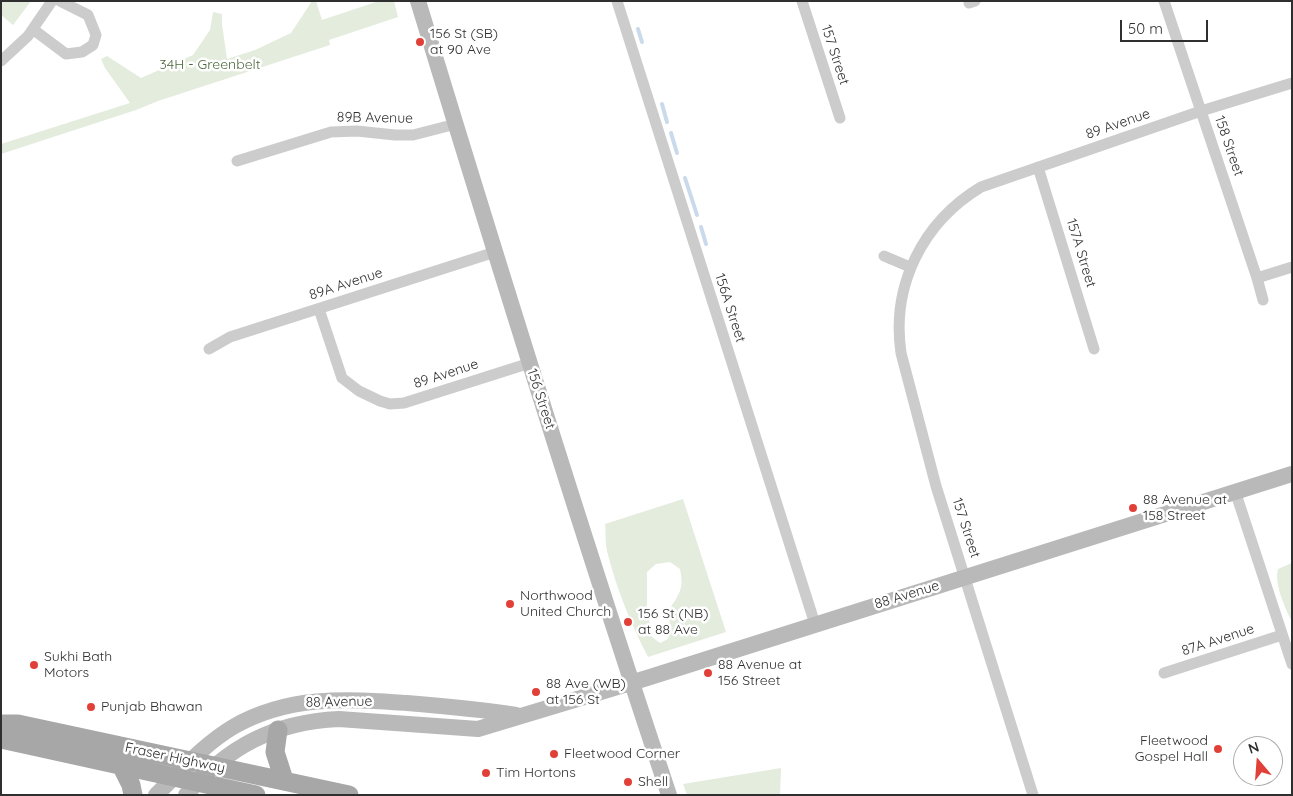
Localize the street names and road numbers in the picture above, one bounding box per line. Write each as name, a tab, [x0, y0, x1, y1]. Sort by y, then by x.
street label: 157 Street	[817, 23, 853, 87]
street label: 89 Avenue	[1084, 105, 1152, 143]
street label: 89B Avenue	[337, 109, 413, 127]
street label: 158 Street	[1211, 114, 1247, 178]
street label: 157A Street	[1063, 217, 1099, 289]
street label: 89A Avenue	[307, 264, 385, 304]
street label: 156A Street	[711, 271, 749, 345]
street label: 89 Avenue	[412, 356, 480, 392]
street label: 156 Street	[523, 367, 559, 431]
street label: 157 Street	[948, 496, 984, 560]
street label: 88 Avenue	[873, 577, 941, 613]
street label: 87A Avenue	[1180, 620, 1256, 660]
street label: 88 Avenue	[305, 693, 373, 711]
street label: Fraser Highway	[123, 739, 227, 777]

